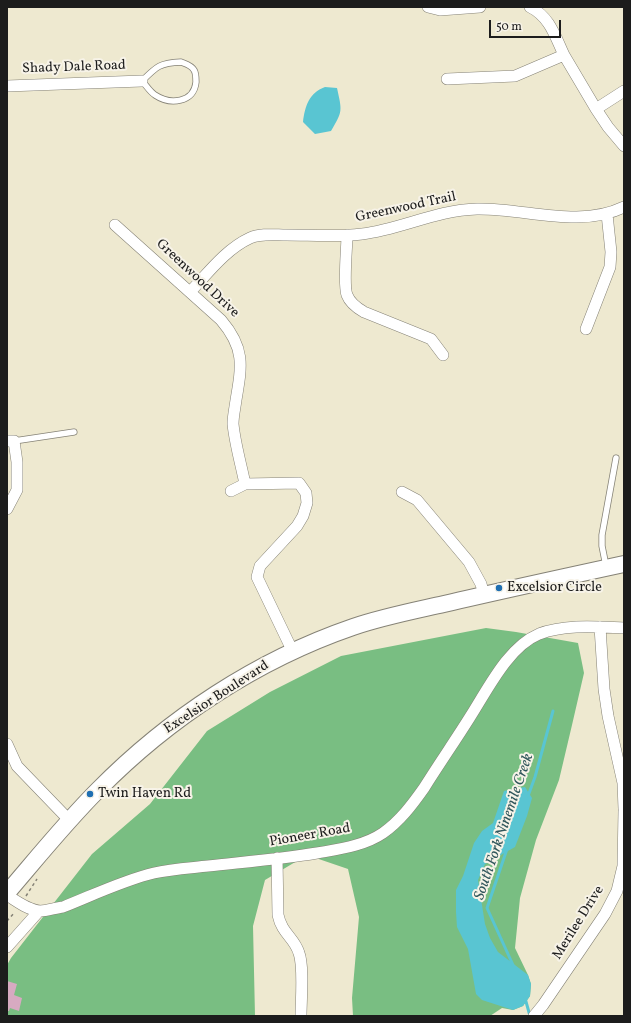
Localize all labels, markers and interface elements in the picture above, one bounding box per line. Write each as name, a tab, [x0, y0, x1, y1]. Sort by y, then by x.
scale bar	[491, 12, 563, 38]
text: 50 m	[496, 19, 522, 35]
street label: Shady Dale Road	[22, 58, 126, 78]
street label: Greenwood Trail	[354, 189, 458, 227]
street label: Greenwood Drive	[152, 236, 242, 322]
place label: Excelsior Circle	[507, 580, 602, 596]
marker: Excelsior Circle	[494, 583, 504, 593]
street label: Excelsior Boulevard	[161, 658, 273, 738]
water label: South Fork Ninemile Creek	[472, 751, 538, 903]
place label: Twin Haven Rd	[98, 786, 191, 802]
marker: Twin Haven Rd	[85, 789, 95, 799]
street label: Pioneer Road	[268, 821, 352, 851]
street label: Merilee Drive	[550, 883, 608, 963]

